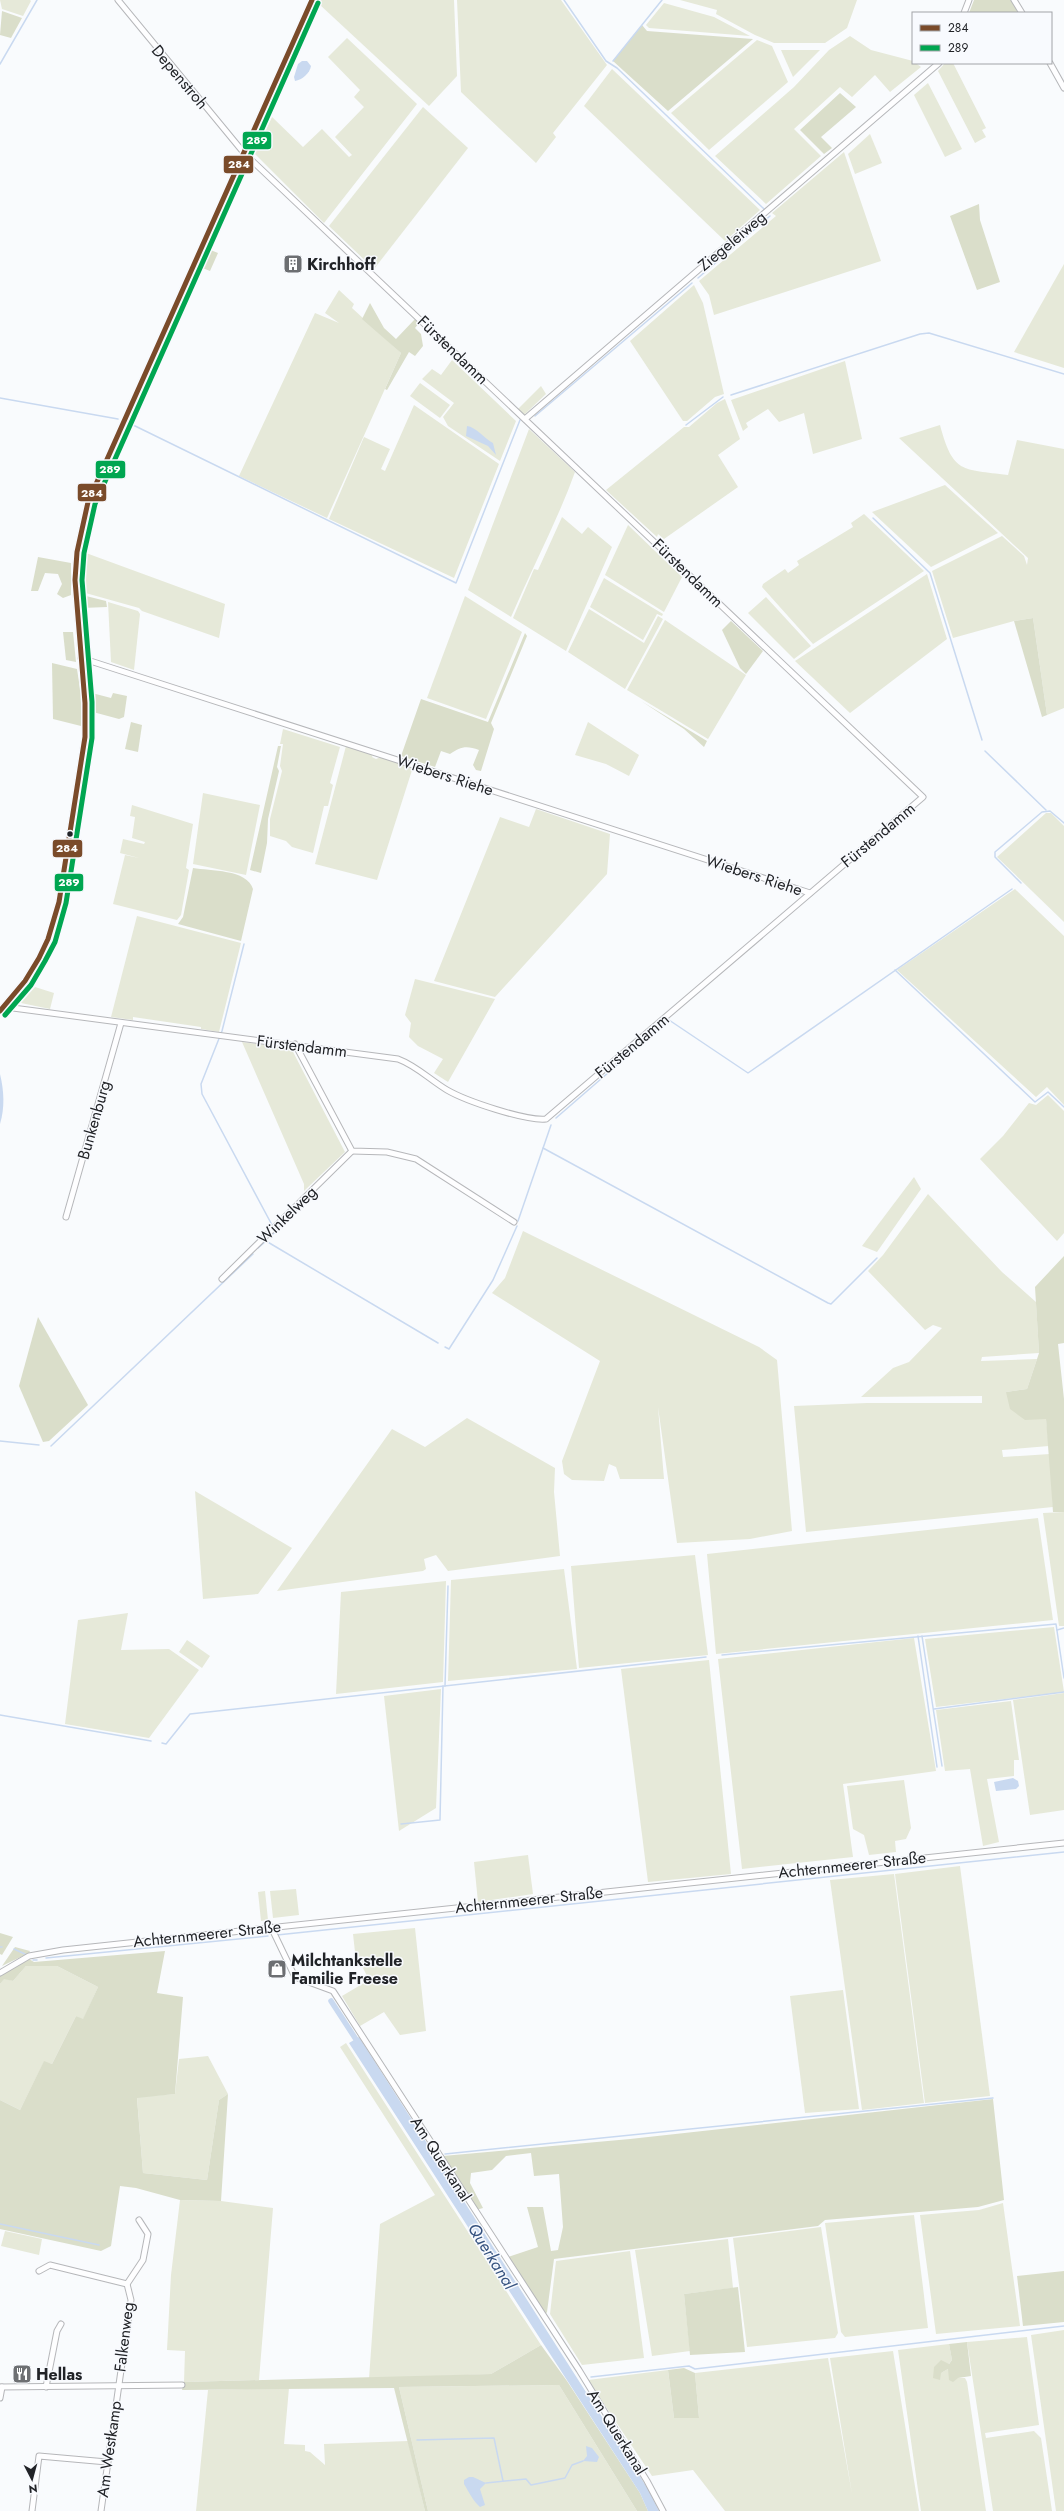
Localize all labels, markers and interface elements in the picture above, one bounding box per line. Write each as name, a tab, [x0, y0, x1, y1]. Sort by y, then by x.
legend	[912, 12, 1052, 64]
text: 284	[948, 19, 968, 37]
text: 289	[948, 39, 968, 57]
street label: Depenstroh	[146, 40, 214, 114]
line badge: 289	[242, 131, 272, 150]
text: 289	[246, 132, 268, 148]
line badge: 284	[223, 155, 254, 174]
text: 284	[228, 156, 250, 172]
street label: Ziegeleiweg	[693, 206, 771, 276]
building icon: Kirchhoff	[282, 253, 304, 275]
place label: Kirchhoff	[307, 253, 377, 276]
street label: Fürstendamm	[412, 310, 494, 390]
line badge: 289	[95, 460, 126, 479]
text: 289	[99, 461, 121, 477]
line badge: 284	[77, 483, 107, 502]
text: 284	[81, 485, 103, 501]
street label: Fürstendamm	[647, 533, 729, 613]
street label: Wiebers Riehe	[394, 749, 496, 801]
street label: Fürstendamm	[836, 797, 920, 873]
unlabelled marker	[65, 829, 75, 839]
line badge: 284	[52, 839, 83, 858]
text: 284	[56, 840, 78, 856]
street label: Wiebers Riehe	[703, 849, 805, 901]
line badge: 289	[54, 873, 84, 892]
text: 289	[58, 874, 80, 890]
street label: Fürstendamm	[590, 1008, 674, 1084]
street label: Fürstendamm	[256, 1029, 348, 1063]
street label: Bunkenburg	[72, 1078, 116, 1162]
street label: Winkelweg	[252, 1181, 322, 1249]
street label: Achternmeerer Straße	[777, 1846, 927, 1884]
street label: Achternmeerer Straße	[454, 1881, 604, 1919]
street label: Achternmeerer Straße	[132, 1915, 282, 1953]
place label: Milchtankstelle Familie Freese	[291, 1949, 403, 1990]
shop icon: Milchtankstelle Familie Freese	[266, 1958, 288, 1980]
street label: Am Querkanal	[405, 2112, 477, 2206]
water label: Querkanal	[462, 2218, 523, 2295]
street label: Falkenweg	[108, 2301, 140, 2373]
restaurant icon: Hellas	[11, 2363, 33, 2385]
place label: Hellas	[36, 2363, 82, 2386]
street label: Am Querkanal	[582, 2385, 652, 2479]
street label: Am Westkamp	[91, 2399, 127, 2499]
north arrow	[12, 2459, 52, 2499]
text: N	[28, 2481, 38, 2497]

